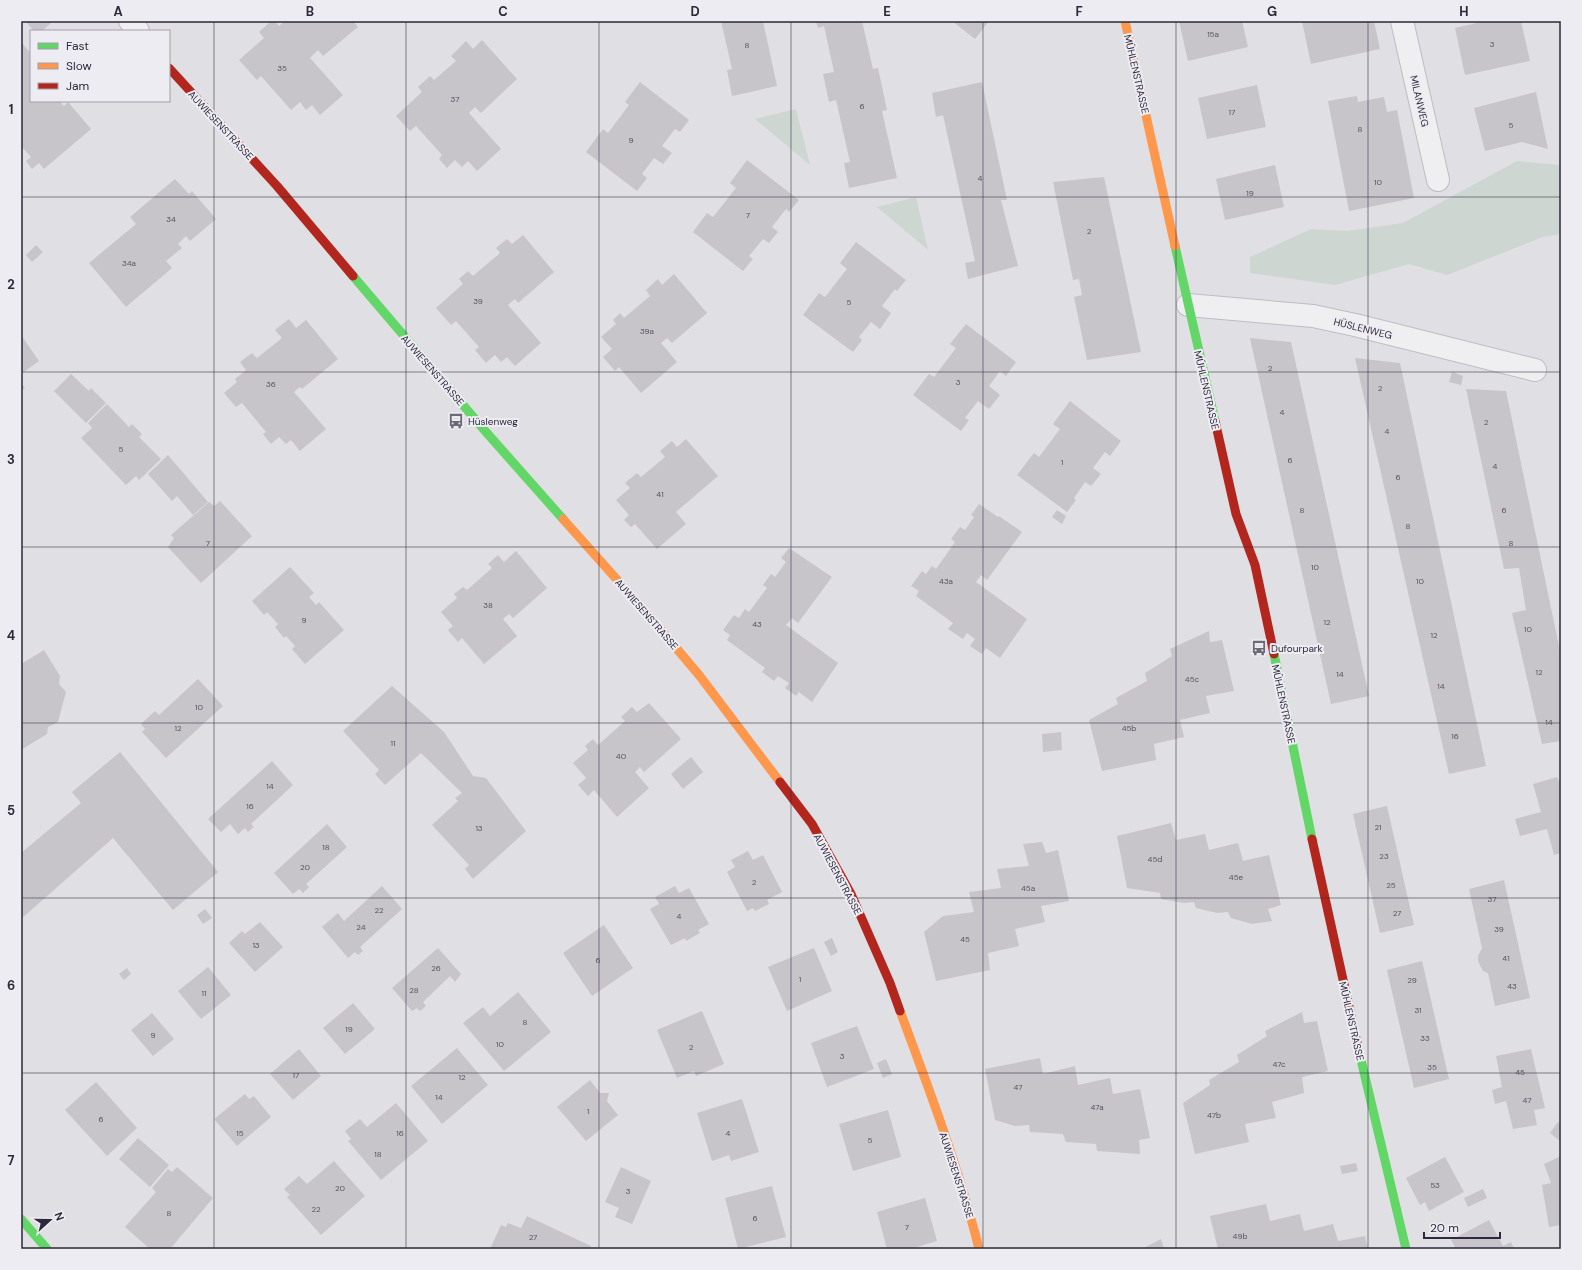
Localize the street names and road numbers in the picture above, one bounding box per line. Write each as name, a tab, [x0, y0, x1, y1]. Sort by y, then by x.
street label: MÜHLENSTRASSE	[1121, 33, 1152, 115]
street label: MILANWEG	[1407, 74, 1432, 128]
street label: AUWIESENSTRASSE	[185, 88, 256, 163]
street label: HÜSLENWEG	[1332, 315, 1394, 342]
street label: AUWIESENSTRASSE	[398, 332, 467, 409]
street label: MÜHLENSTRASSE	[1191, 349, 1222, 431]
street label: AUWIESENSTRASSE	[612, 576, 681, 653]
street label: MÜHLENSTRASSE	[1269, 663, 1298, 745]
street label: AUWIESENSTRASSE	[811, 831, 865, 917]
street label: MÜHLENSTRASSE	[1336, 980, 1367, 1062]
street label: AUWIESENSTRASSE	[936, 1130, 977, 1220]

